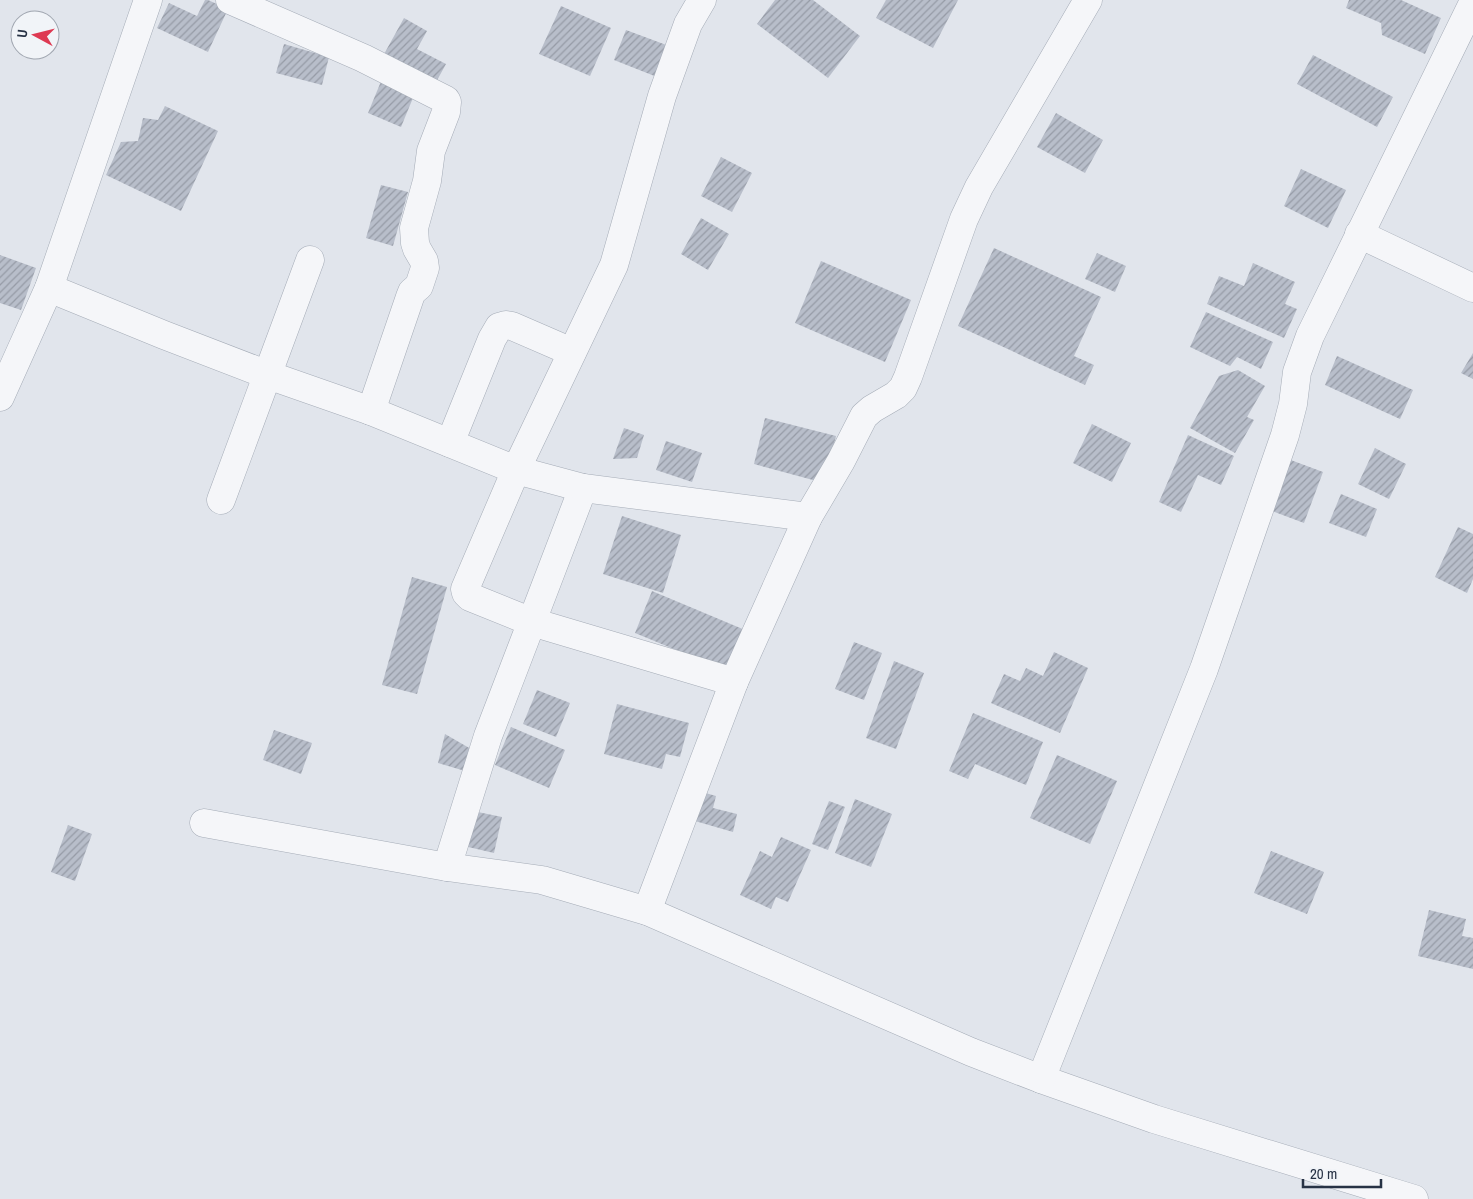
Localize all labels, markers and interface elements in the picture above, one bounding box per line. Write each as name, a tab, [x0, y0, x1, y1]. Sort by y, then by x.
north arrow	[10, 10, 60, 60]
text: U	[13, 28, 32, 39]
scale bar	[1303, 1156, 1380, 1188]
text: 20 m	[1310, 1163, 1337, 1184]

